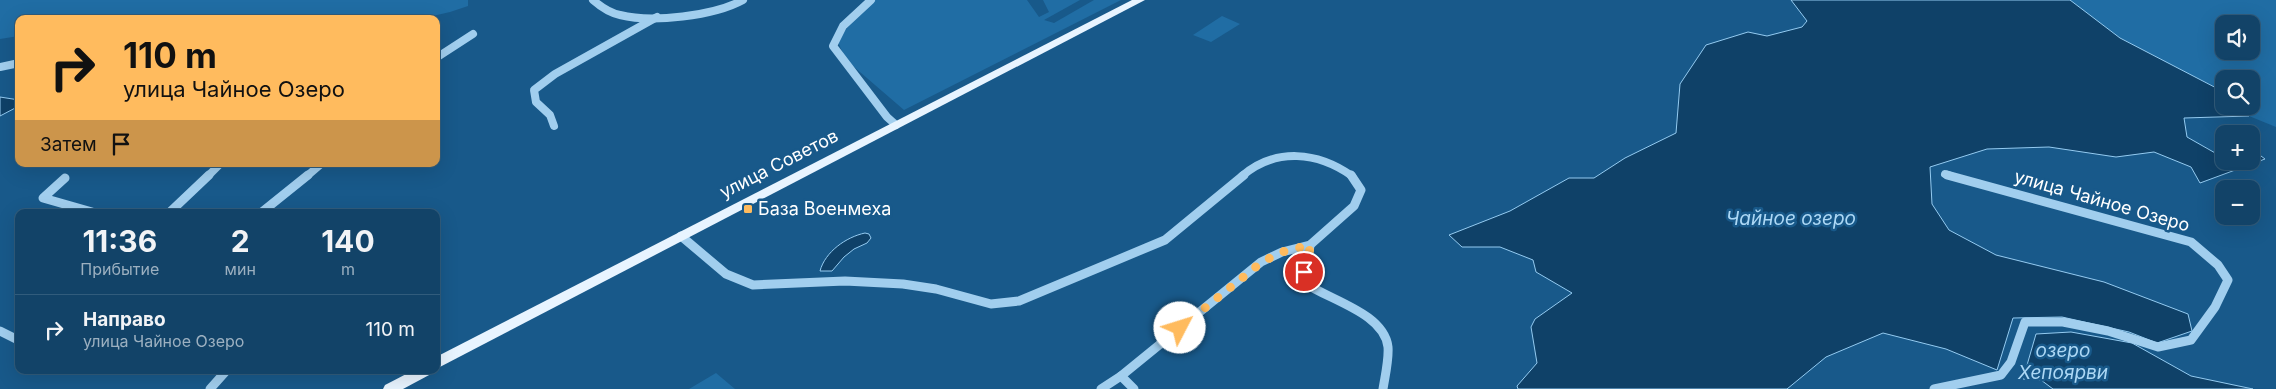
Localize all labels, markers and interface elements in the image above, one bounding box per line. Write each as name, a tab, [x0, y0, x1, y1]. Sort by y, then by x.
map controls	[2215, 15, 2260, 225]
button: sound	[2215, 15, 2260, 60]
text: 110 m	[123, 34, 217, 76]
icon: right	[40, 35, 105, 100]
button: search	[2215, 70, 2260, 115]
text: улица Чайное Озеро	[123, 76, 345, 102]
street label: улица Советов	[716, 125, 841, 202]
button: +	[2215, 125, 2260, 170]
icon: arrive	[107, 130, 135, 158]
text: Затем	[40, 133, 97, 156]
street label: улица Чайное Озеро	[2012, 165, 2192, 236]
button: −	[2215, 180, 2260, 225]
place label: База Военмеха	[758, 198, 891, 219]
marker: База Военмеха	[742, 203, 754, 215]
water label: Чайное озеро	[1726, 207, 1856, 230]
text: 11:36	[82, 223, 157, 259]
text: 2	[231, 223, 250, 259]
text: 140	[321, 223, 375, 259]
pin	[1283, 251, 1325, 293]
icon: arrive	[1290, 258, 1318, 286]
text: Прибытие	[80, 259, 159, 279]
text: мин	[225, 259, 256, 279]
text: m	[341, 259, 355, 279]
position arrow	[1153, 301, 1205, 353]
text: Направо	[83, 308, 166, 331]
icon: right	[40, 316, 68, 344]
text: 110 m	[366, 318, 415, 341]
text: улица Чайное Озеро	[83, 331, 244, 351]
water label: озеро Хепоярви	[2017, 339, 2108, 384]

